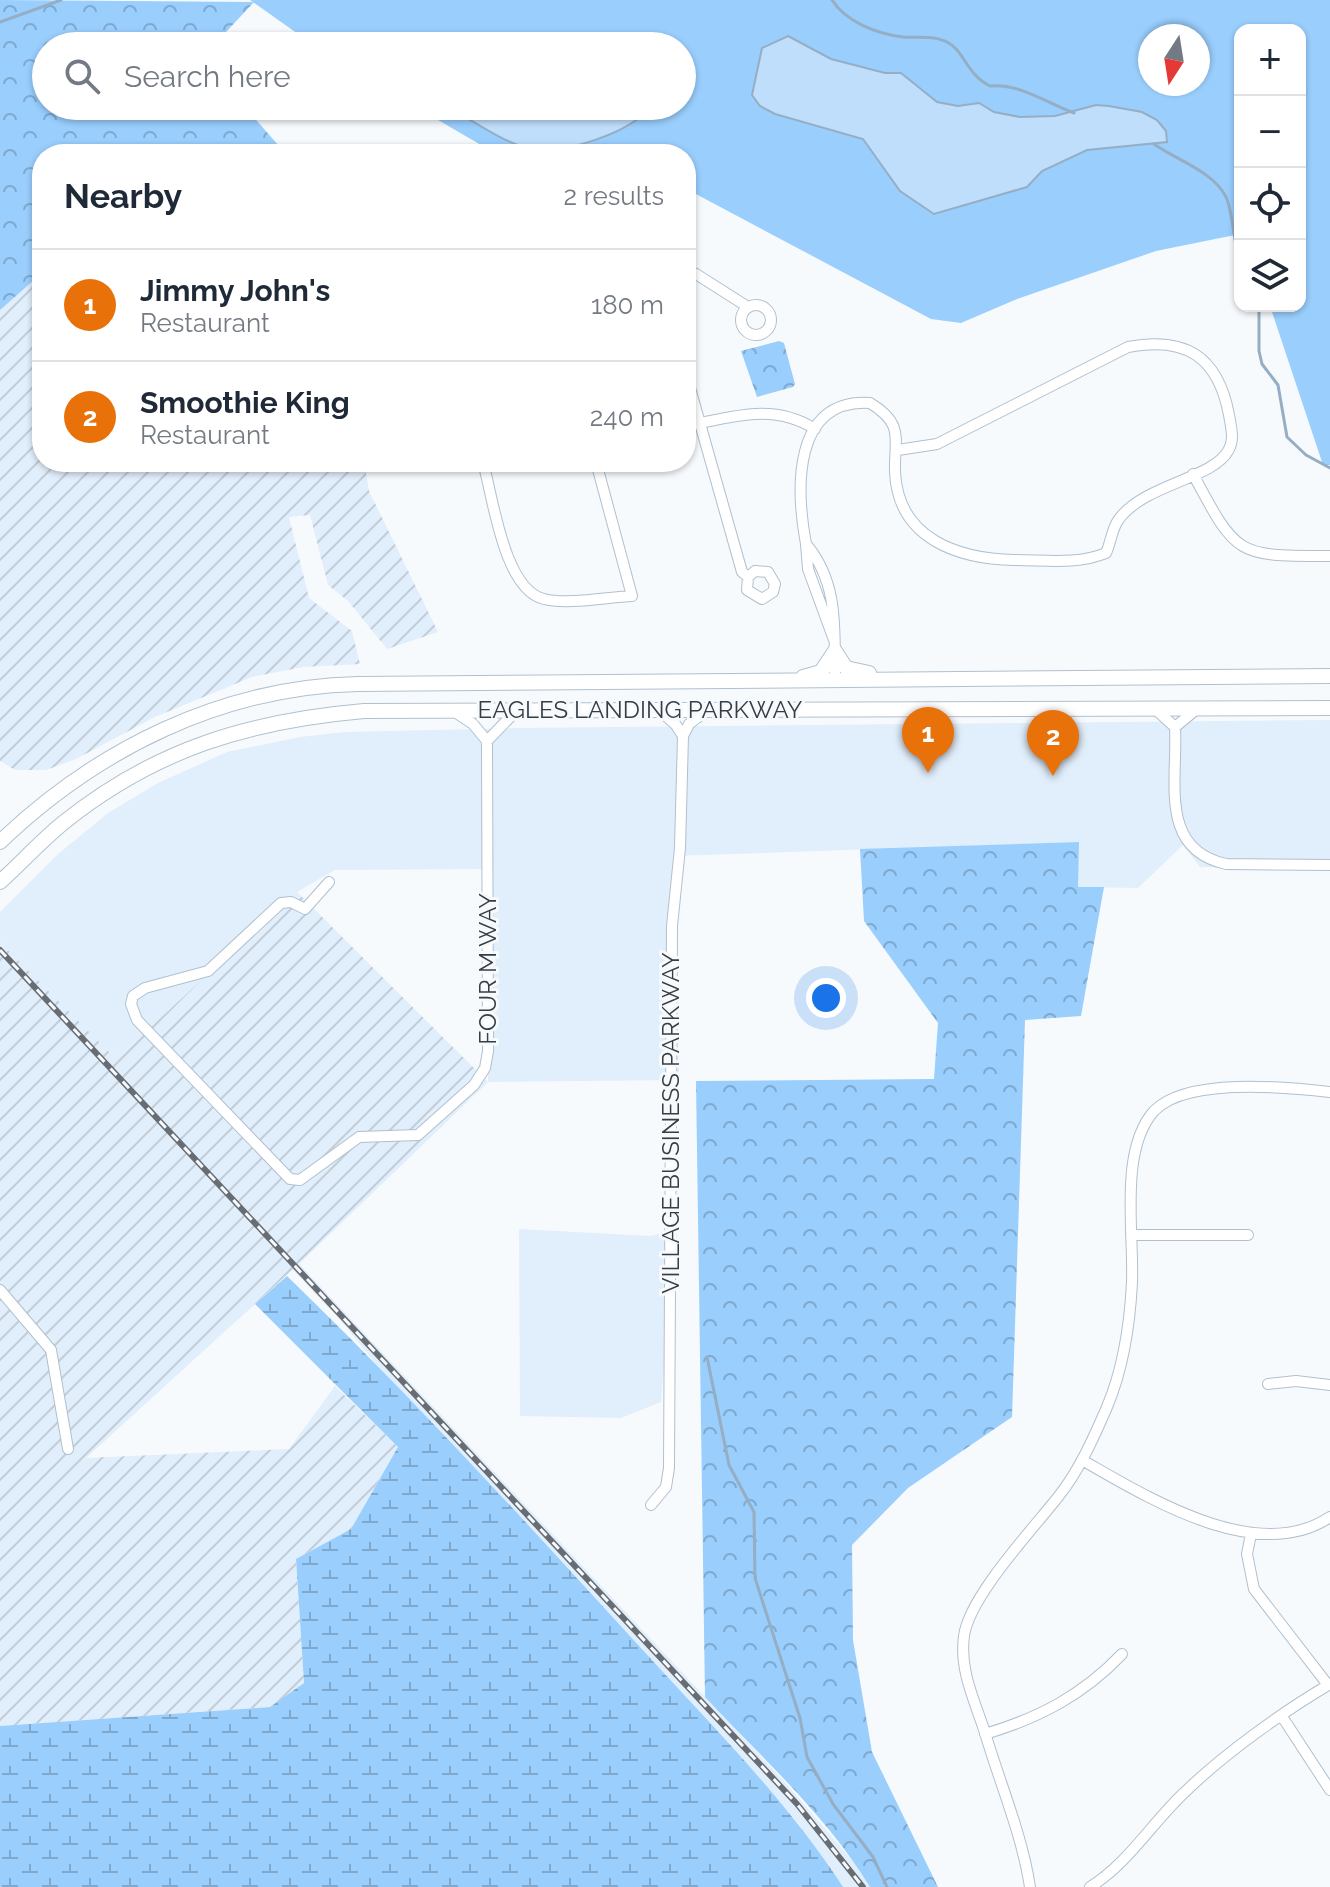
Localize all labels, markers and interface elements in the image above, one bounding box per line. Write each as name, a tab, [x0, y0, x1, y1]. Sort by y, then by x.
north arrow	[1138, 24, 1210, 96]
map controls	[1234, 24, 1306, 312]
button: +	[1234, 24, 1306, 96]
search box	[32, 32, 696, 120]
icon: search	[60, 54, 104, 98]
text: Search here	[124, 59, 291, 94]
button: −	[1234, 96, 1306, 168]
button: locate	[1234, 168, 1306, 240]
text: Nearby	[64, 176, 182, 216]
text: 2 results	[564, 181, 664, 211]
button: layers	[1234, 240, 1306, 312]
text: Jimmy John's	[140, 273, 330, 308]
text: 1	[84, 290, 96, 320]
text: 180 m	[591, 290, 664, 320]
text: Restaurant	[140, 308, 270, 338]
text: Smoothie King	[140, 385, 350, 420]
text: 2	[83, 402, 97, 432]
text: 240 m	[590, 402, 664, 432]
text: Restaurant	[140, 420, 270, 450]
street label: EAGLES LANDING PARKWAY	[478, 695, 803, 724]
pin: 1	[902, 707, 954, 773]
pin: 2	[1027, 710, 1079, 776]
street label: FOUR M WAY	[473, 893, 502, 1045]
street label: VILLAGE BUSINESS PARKWAY	[656, 952, 685, 1294]
your location	[806, 978, 846, 1018]

